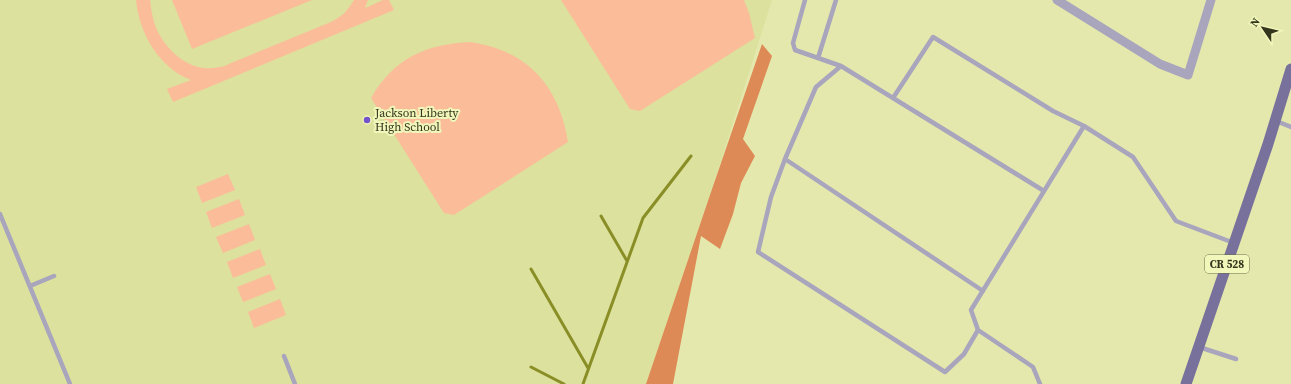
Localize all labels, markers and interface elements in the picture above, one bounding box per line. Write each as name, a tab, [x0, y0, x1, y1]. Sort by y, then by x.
north arrow	[1243, 8, 1283, 48]
text: N	[1247, 15, 1264, 30]
place label: Jackson Liberty High School	[374, 105, 459, 135]
marker: Jackson Liberty High School	[362, 115, 372, 125]
road number: CR 528	[1205, 255, 1249, 273]

